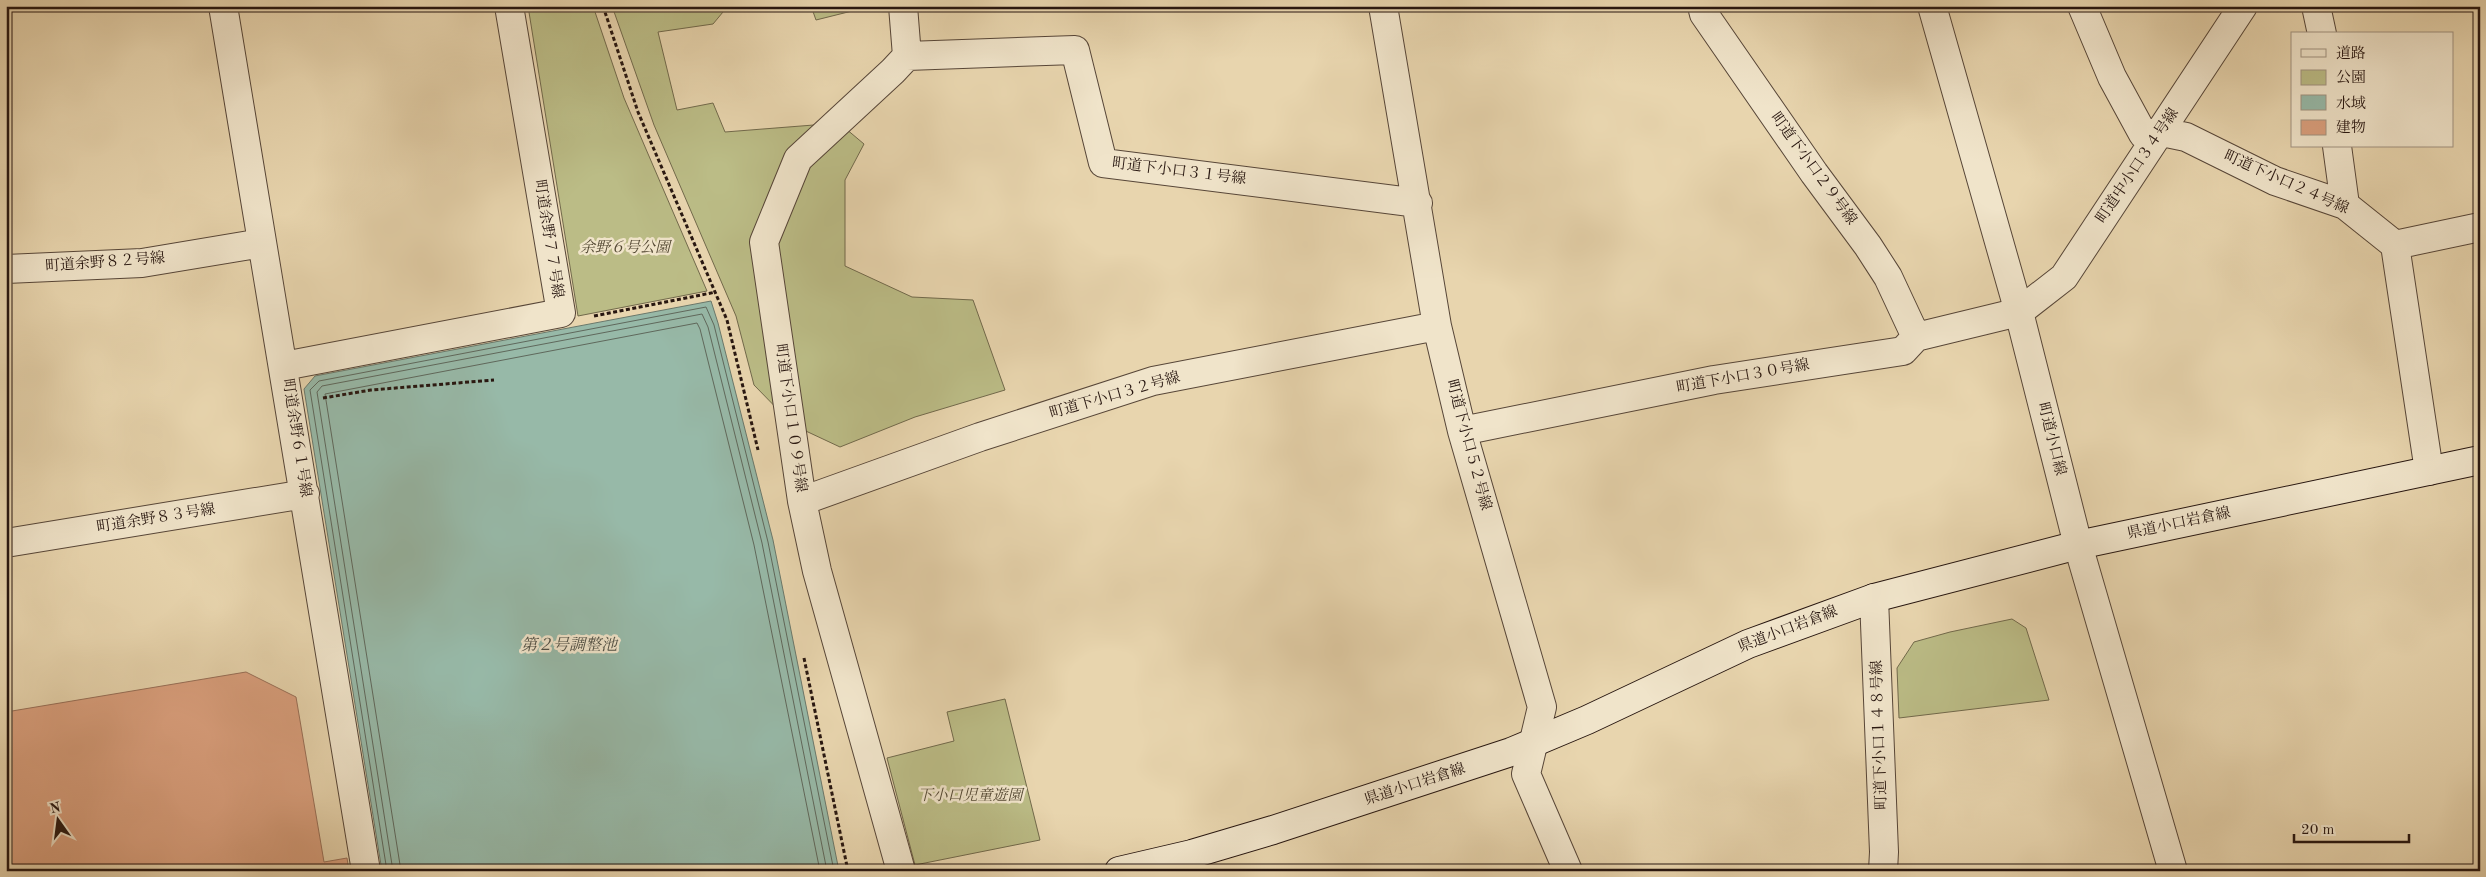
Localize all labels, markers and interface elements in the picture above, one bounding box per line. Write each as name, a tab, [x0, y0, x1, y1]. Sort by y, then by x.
legend	[2291, 32, 2454, 148]
text: 道路	[2336, 45, 2366, 62]
text: 公園	[2336, 69, 2366, 86]
text: 水域	[2336, 95, 2366, 112]
street label: 町道中小口３４号線	[2092, 105, 2182, 226]
street label: 町道下小口２９号線	[1767, 109, 1860, 228]
text: 建物	[2336, 119, 2366, 136]
street label: 町道下小口２４号線	[2221, 147, 2352, 217]
street label: 町道下小口３１号線	[1111, 154, 1247, 188]
street label: 町道余野７７号線	[531, 178, 567, 299]
park label: 余野６号公園	[580, 239, 673, 256]
street label: 町道余野８２号線	[44, 249, 165, 275]
street label: 町道下小口１０９号線	[772, 342, 810, 493]
street label: 町道下小口３０号線	[1675, 356, 1811, 396]
street label: 町道下小口３２号線	[1047, 368, 1182, 422]
street label: 町道余野６１号線	[279, 377, 315, 498]
street label: 町道下小口５２号線	[1443, 377, 1495, 512]
street label: 町道小口線	[2035, 400, 2069, 477]
street label: 町道余野８３号線	[95, 500, 216, 536]
street label: 県道小口岩倉線	[2126, 504, 2232, 542]
street label: 県道小口岩倉線	[1736, 602, 1840, 656]
water label: 第２号調整池	[521, 636, 619, 654]
street label: 町道下小口１４８号線	[1868, 660, 1890, 810]
street label: 県道小口岩倉線	[1362, 760, 1467, 808]
park label: 下小口児童遊園	[917, 787, 1025, 804]
north arrow	[32, 794, 82, 844]
text: N	[48, 800, 62, 816]
scale bar	[2294, 812, 2408, 844]
text: 20 m	[2301, 823, 2335, 838]

